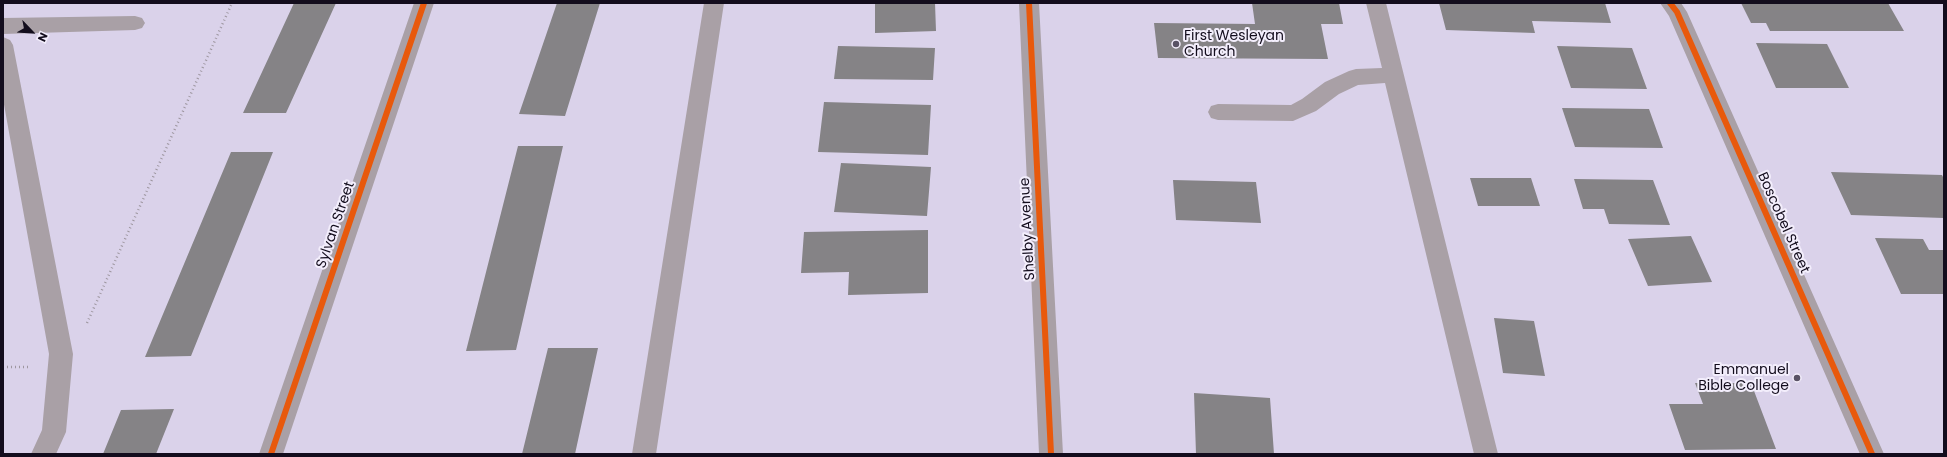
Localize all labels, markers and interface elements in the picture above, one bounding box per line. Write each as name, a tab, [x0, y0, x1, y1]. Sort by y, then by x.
north arrow	[12, 12, 52, 52]
place label: First Wesleyan Church	[1184, 28, 1284, 60]
text: N	[34, 30, 52, 44]
marker: First Wesleyan Church	[1171, 39, 1181, 49]
street label: Boscobel Street	[1753, 170, 1813, 276]
street label: Shelby Avenue	[1017, 177, 1039, 281]
street label: Sylvan Street	[313, 179, 359, 271]
place label: Emmanuel Bible College	[1698, 362, 1789, 394]
marker: Emmanuel Bible College	[1792, 373, 1802, 383]

